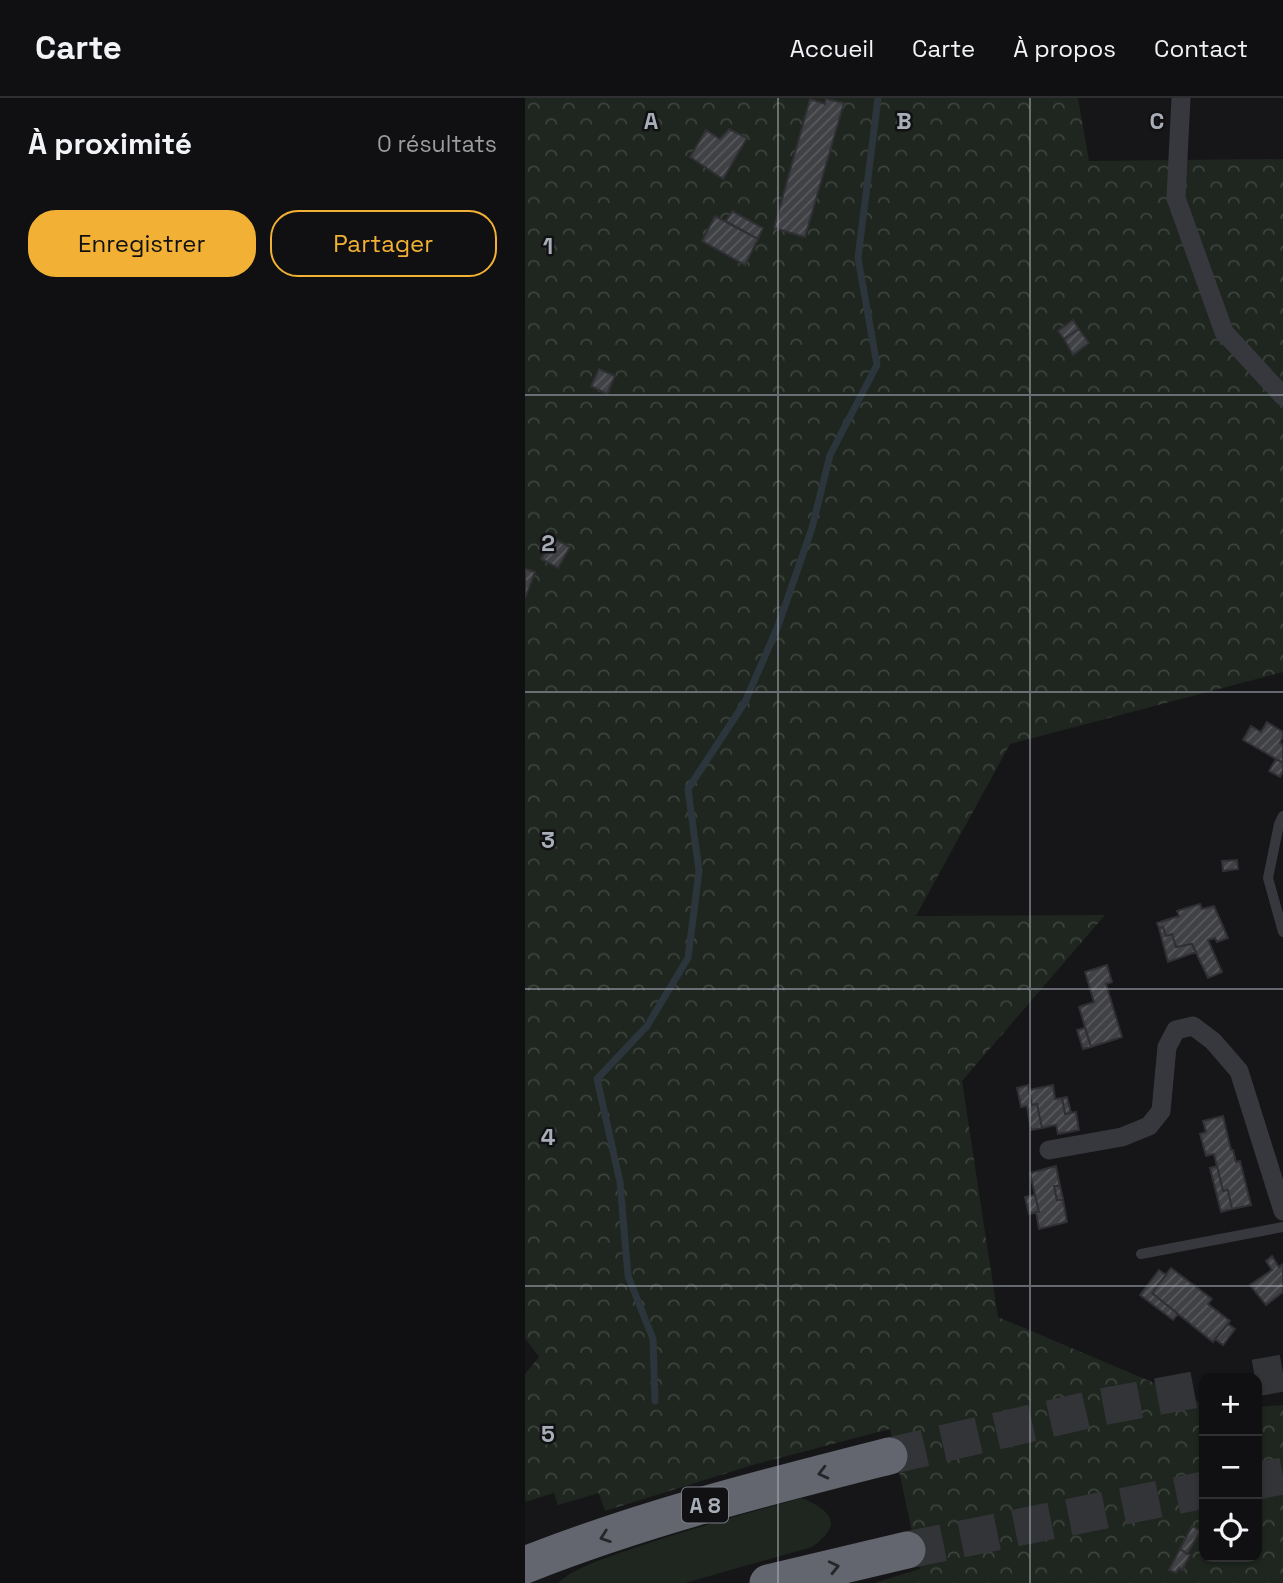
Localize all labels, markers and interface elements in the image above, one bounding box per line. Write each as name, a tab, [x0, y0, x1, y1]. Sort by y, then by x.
text: Carte	[35, 27, 122, 69]
text: Accueil	[790, 33, 874, 64]
text: Carte	[912, 33, 975, 64]
text: À propos	[1013, 33, 1116, 64]
text: Contact	[1154, 33, 1248, 64]
text: A	[644, 106, 659, 136]
text: B	[896, 106, 912, 136]
text: C	[1150, 106, 1164, 136]
text: À proximité	[28, 124, 192, 163]
text: 0 résultats	[377, 129, 497, 159]
button: Enregistrer	[28, 210, 256, 277]
button: Partager	[270, 210, 497, 277]
text: 1	[543, 231, 553, 261]
text: 2	[541, 528, 555, 558]
text: 3	[541, 825, 555, 855]
text: 4	[541, 1122, 556, 1152]
map controls	[1199, 1373, 1262, 1562]
button: +	[1199, 1373, 1262, 1436]
text: 5	[541, 1419, 555, 1449]
button: −	[1199, 1436, 1262, 1499]
one-way arrow	[817, 1465, 829, 1479]
road number: A 8	[682, 1488, 728, 1522]
button: locate	[1199, 1499, 1262, 1562]
one-way arrow	[599, 1529, 612, 1543]
one-way arrow	[828, 1560, 840, 1575]

